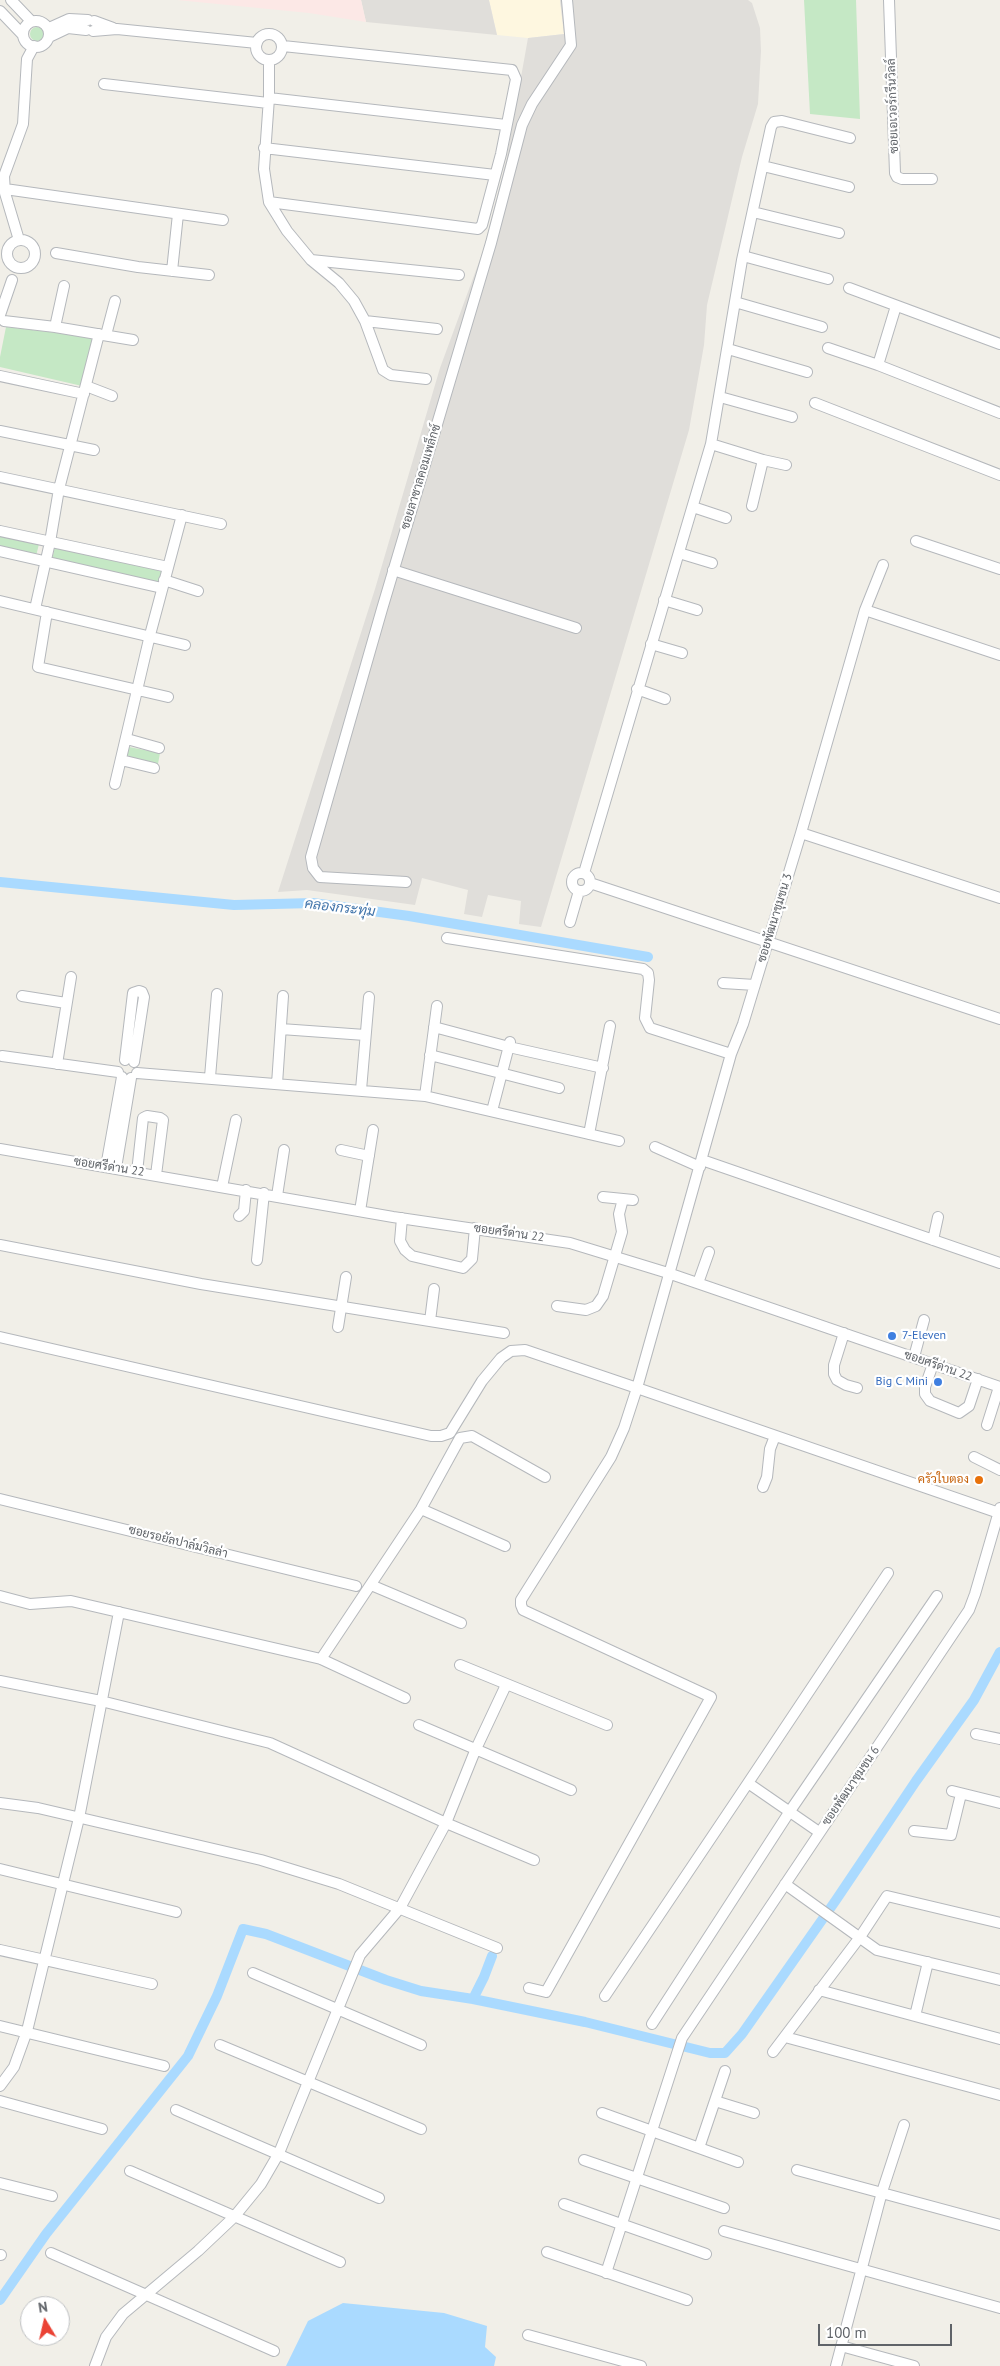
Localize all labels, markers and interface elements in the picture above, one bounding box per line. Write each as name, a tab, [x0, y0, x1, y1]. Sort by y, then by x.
street label: ซอยเอเวอร์กรีนวิลล์	[884, 58, 902, 154]
street label: ซอยลาซาลคอมเพล็กซ์	[398, 423, 444, 531]
street label: ซอยพัฒนาชุมชน 3	[755, 872, 795, 964]
water label: คลองกระทุ่ม	[304, 895, 376, 921]
street label: ซอยศรีด่าน 22	[73, 1154, 145, 1180]
street label: ซอยศรีด่าน 22	[473, 1221, 545, 1245]
place label: 7-Eleven	[902, 1329, 946, 1343]
marker: 7-Eleven	[886, 1330, 898, 1342]
street label: ซอยศรีด่าน 22	[902, 1348, 974, 1384]
place label: Big C Mini	[876, 1375, 928, 1389]
marker: Big C Mini	[932, 1376, 944, 1388]
place label: ครัวใบตอง	[918, 1473, 969, 1487]
marker: ครัวใบตอง	[973, 1474, 985, 1486]
street label: ซอยรอยัลปาล์มวิลล่า	[127, 1523, 229, 1561]
street label: ซอยพัฒนาชุมชน 6	[819, 1744, 883, 1828]
north arrow	[20, 2296, 70, 2346]
text: N	[37, 2298, 49, 2317]
scale bar	[820, 2314, 954, 2346]
text: 100 m	[826, 2323, 867, 2342]

